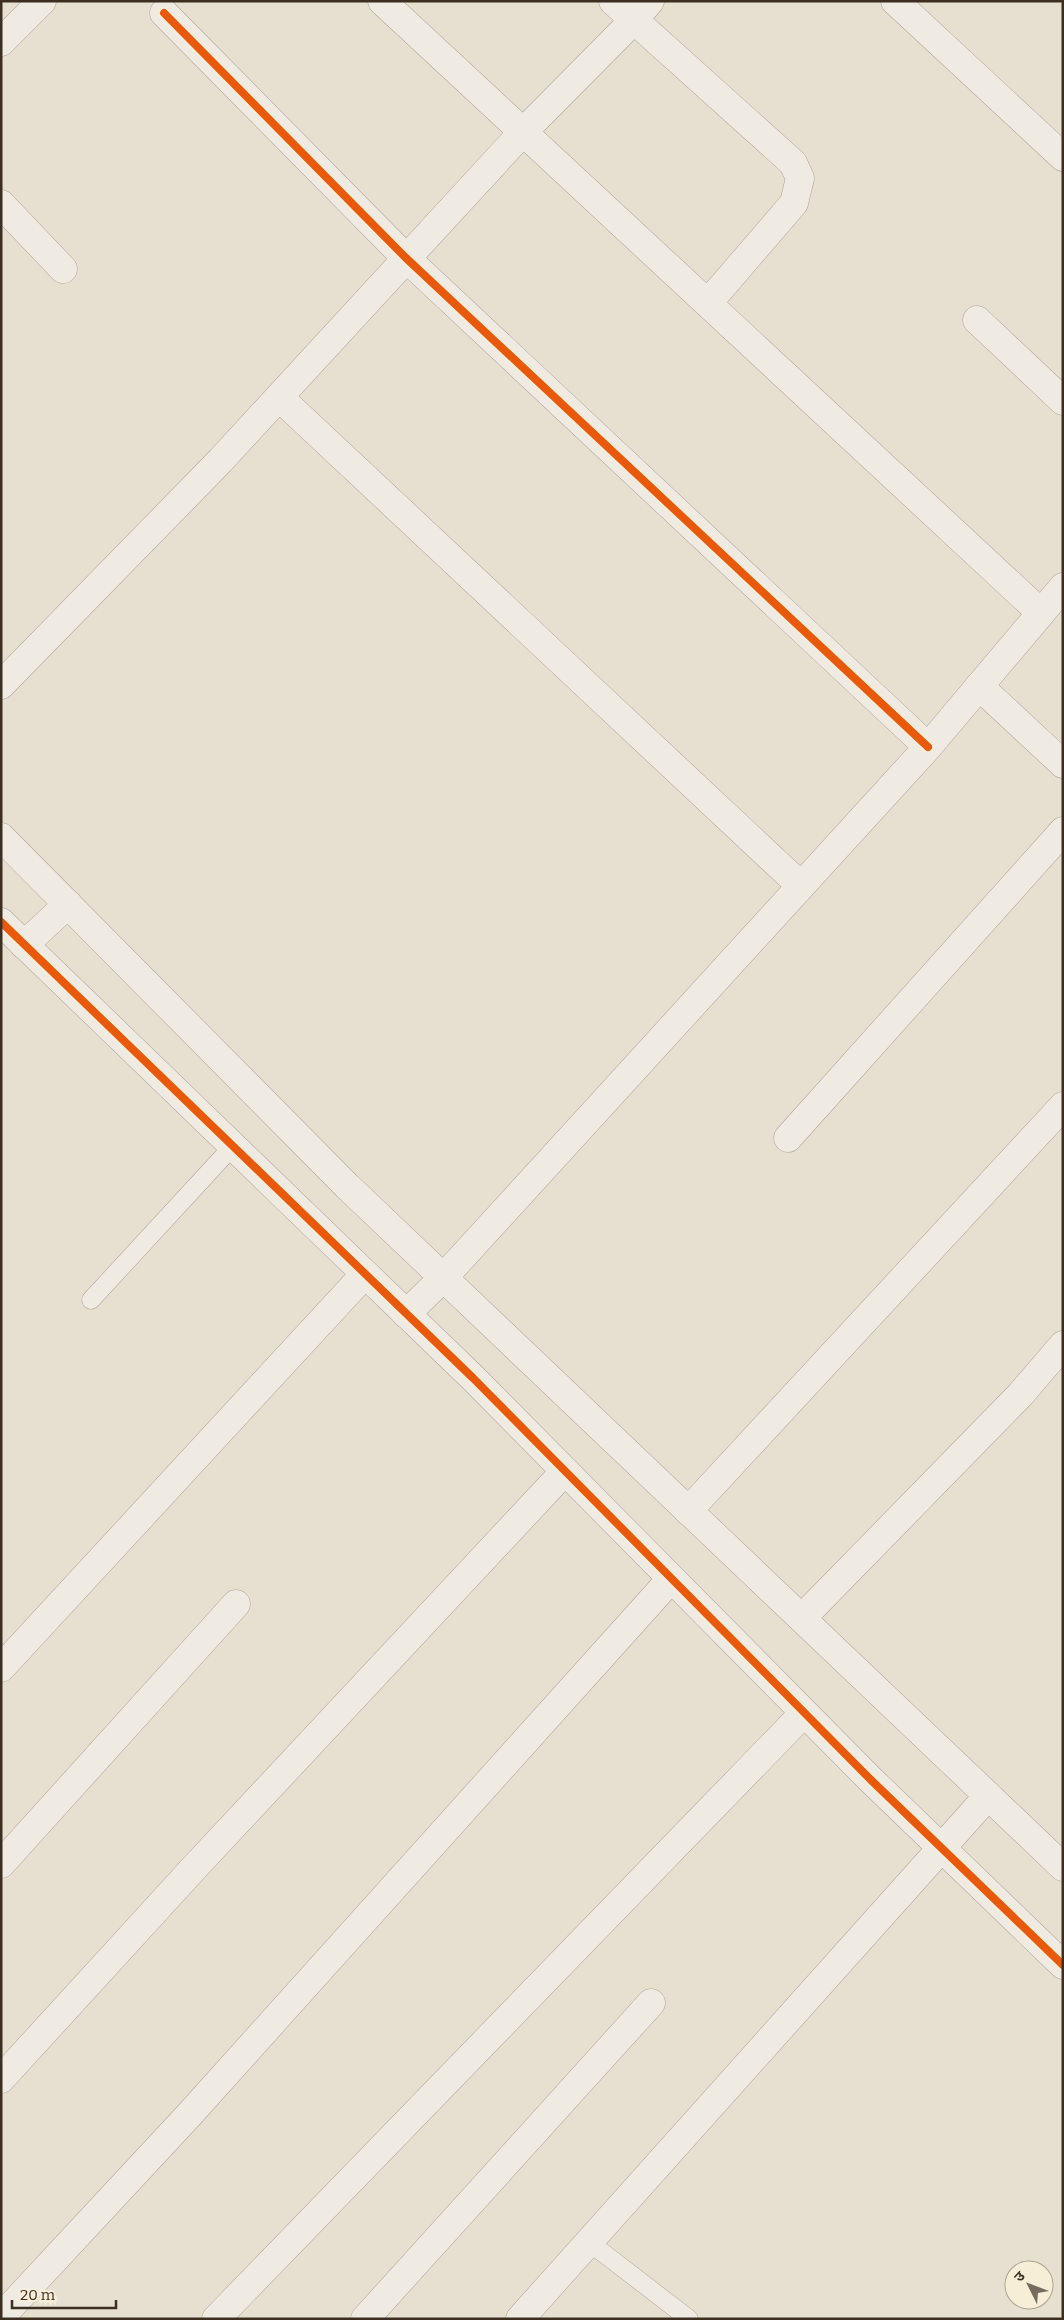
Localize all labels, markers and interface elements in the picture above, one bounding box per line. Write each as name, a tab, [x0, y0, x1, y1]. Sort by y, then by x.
north arrow	[1004, 2260, 1054, 2310]
text: उ	[1011, 2267, 1029, 2285]
scale bar	[12, 2278, 116, 2310]
text: 20 m	[20, 2286, 56, 2304]

